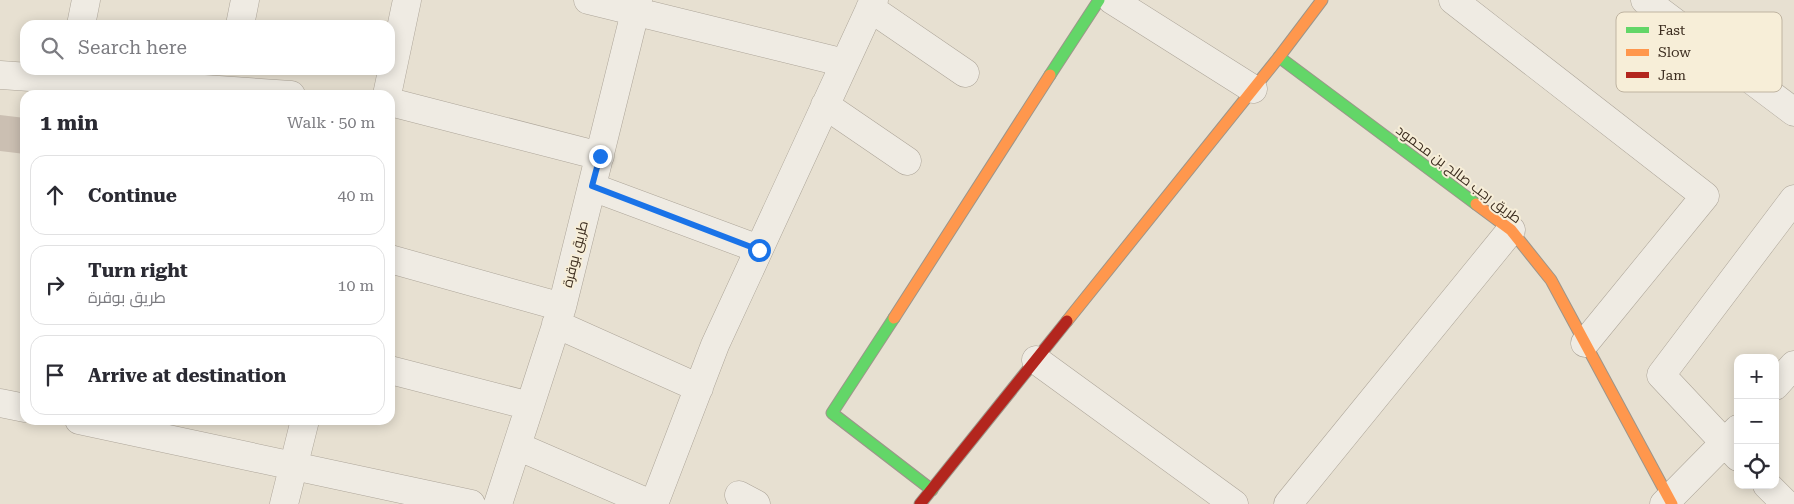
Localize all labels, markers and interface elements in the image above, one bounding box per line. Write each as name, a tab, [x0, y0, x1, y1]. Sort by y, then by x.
legend	[1616, 12, 1782, 92]
search box	[20, 20, 395, 75]
text: Fast	[1658, 22, 1685, 38]
icon: search	[38, 34, 66, 62]
text: Search here	[78, 36, 187, 59]
text: Slow	[1658, 44, 1691, 60]
text: Jam	[1658, 67, 1686, 83]
text: 1 min	[40, 111, 98, 135]
text: Walk · 50 m	[287, 113, 375, 132]
street label: طريق رجب صالح بن محمود	[1393, 122, 1525, 227]
route end	[589, 145, 612, 168]
icon: ahead	[41, 181, 69, 209]
text: Continue	[88, 184, 177, 207]
text: 40 m	[337, 186, 374, 205]
street label: طريق بوقرة	[559, 219, 592, 289]
route start	[748, 239, 771, 262]
text: Turn right	[88, 259, 188, 282]
icon: right	[41, 271, 69, 299]
text: 10 m	[337, 276, 374, 295]
text: طريق بوقرة	[88, 288, 166, 307]
map controls	[1734, 354, 1779, 489]
button: +	[1734, 354, 1779, 399]
icon: arrive	[41, 361, 69, 389]
text: Arrive at destination	[88, 364, 286, 387]
button: −	[1734, 399, 1779, 444]
button: locate	[1734, 444, 1779, 489]

